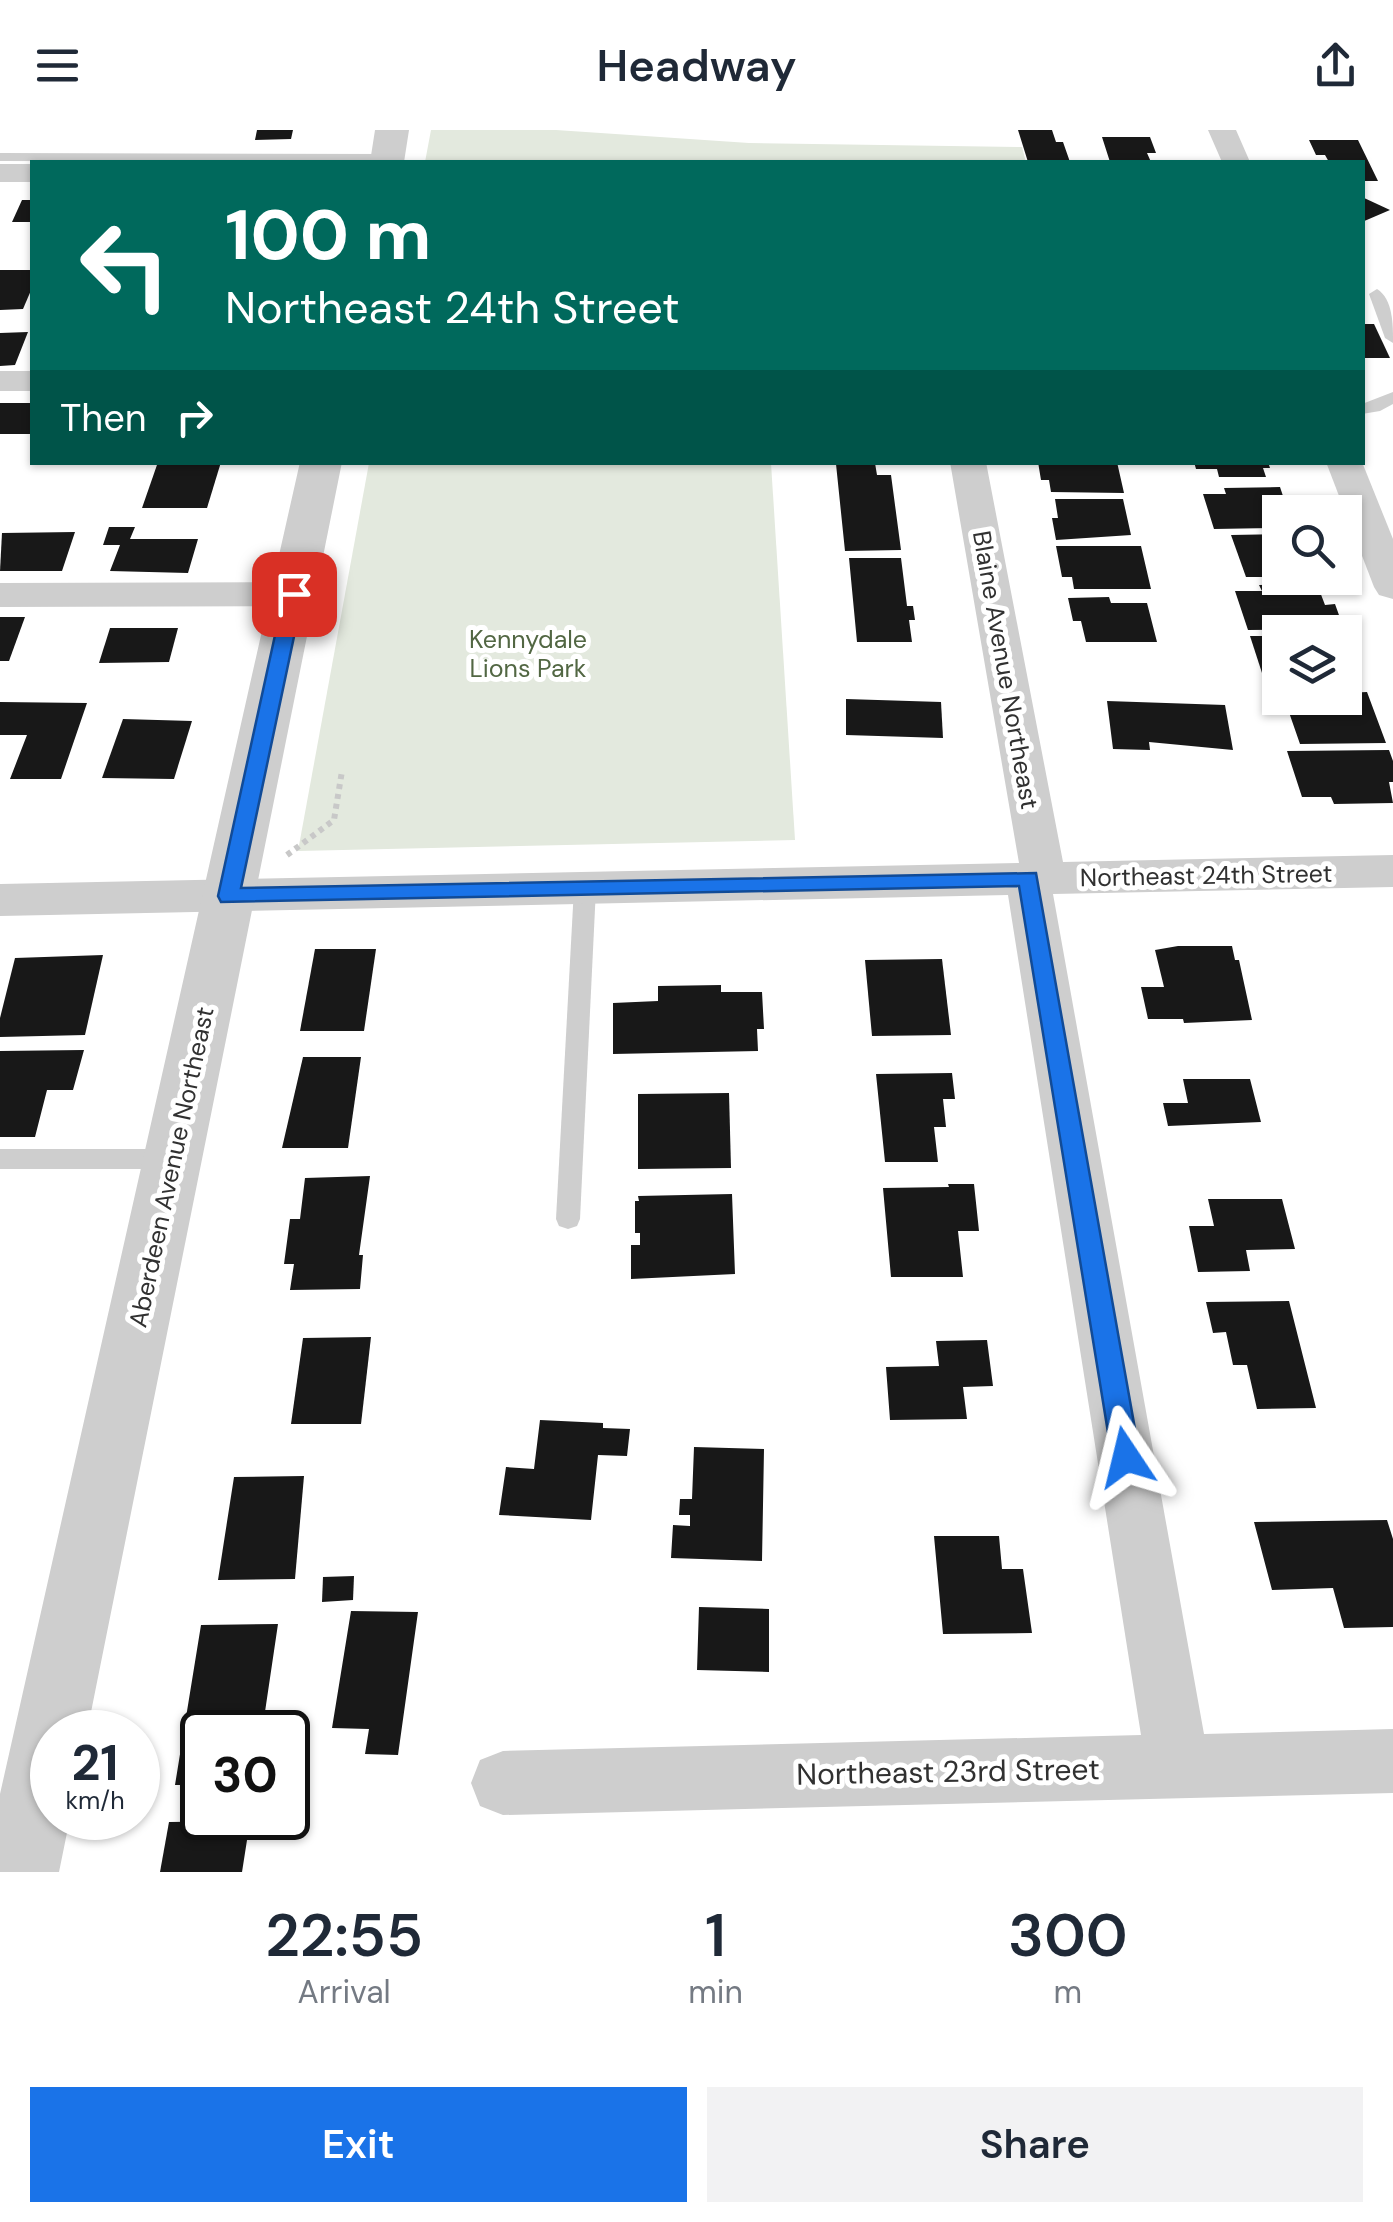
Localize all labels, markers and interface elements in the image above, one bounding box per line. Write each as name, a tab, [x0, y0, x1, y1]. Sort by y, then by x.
text: Headway	[597, 36, 796, 95]
icon: menu	[30, 38, 85, 93]
icon: share	[1308, 38, 1363, 93]
text: 100 m	[225, 190, 431, 281]
icon: left	[60, 200, 190, 330]
text: Northeast 24th Street	[225, 278, 680, 337]
icon: right	[167, 390, 222, 445]
text: Then	[60, 393, 147, 443]
map controls	[1262, 495, 1362, 715]
button: search	[1262, 495, 1362, 595]
street label: Blaine Avenue Northeast	[965, 528, 1046, 812]
pin	[252, 552, 337, 637]
icon: arrive	[267, 567, 322, 622]
button: layers	[1262, 615, 1362, 715]
park label: Kennydale Lions Park	[469, 623, 587, 685]
street label: Northeast 24th Street	[1079, 857, 1333, 894]
street label: Aberdeen Avenue Northeast	[121, 1004, 222, 1330]
position arrow	[1074, 1405, 1178, 1509]
speed limit sign: 30	[180, 1710, 310, 1840]
text: 21	[71, 1730, 119, 1796]
street label: Northeast 23rd Street	[796, 1749, 1100, 1794]
text: km/h	[65, 1784, 125, 1817]
text: 22:55	[265, 1896, 423, 1975]
text: 1	[705, 1896, 726, 1975]
text: 300	[1008, 1896, 1128, 1975]
text: Arrival	[298, 1971, 391, 2013]
text: min	[688, 1971, 743, 2013]
text: m	[1054, 1971, 1082, 2013]
button: Exit	[30, 2087, 687, 2202]
button: Share	[707, 2087, 1363, 2202]

